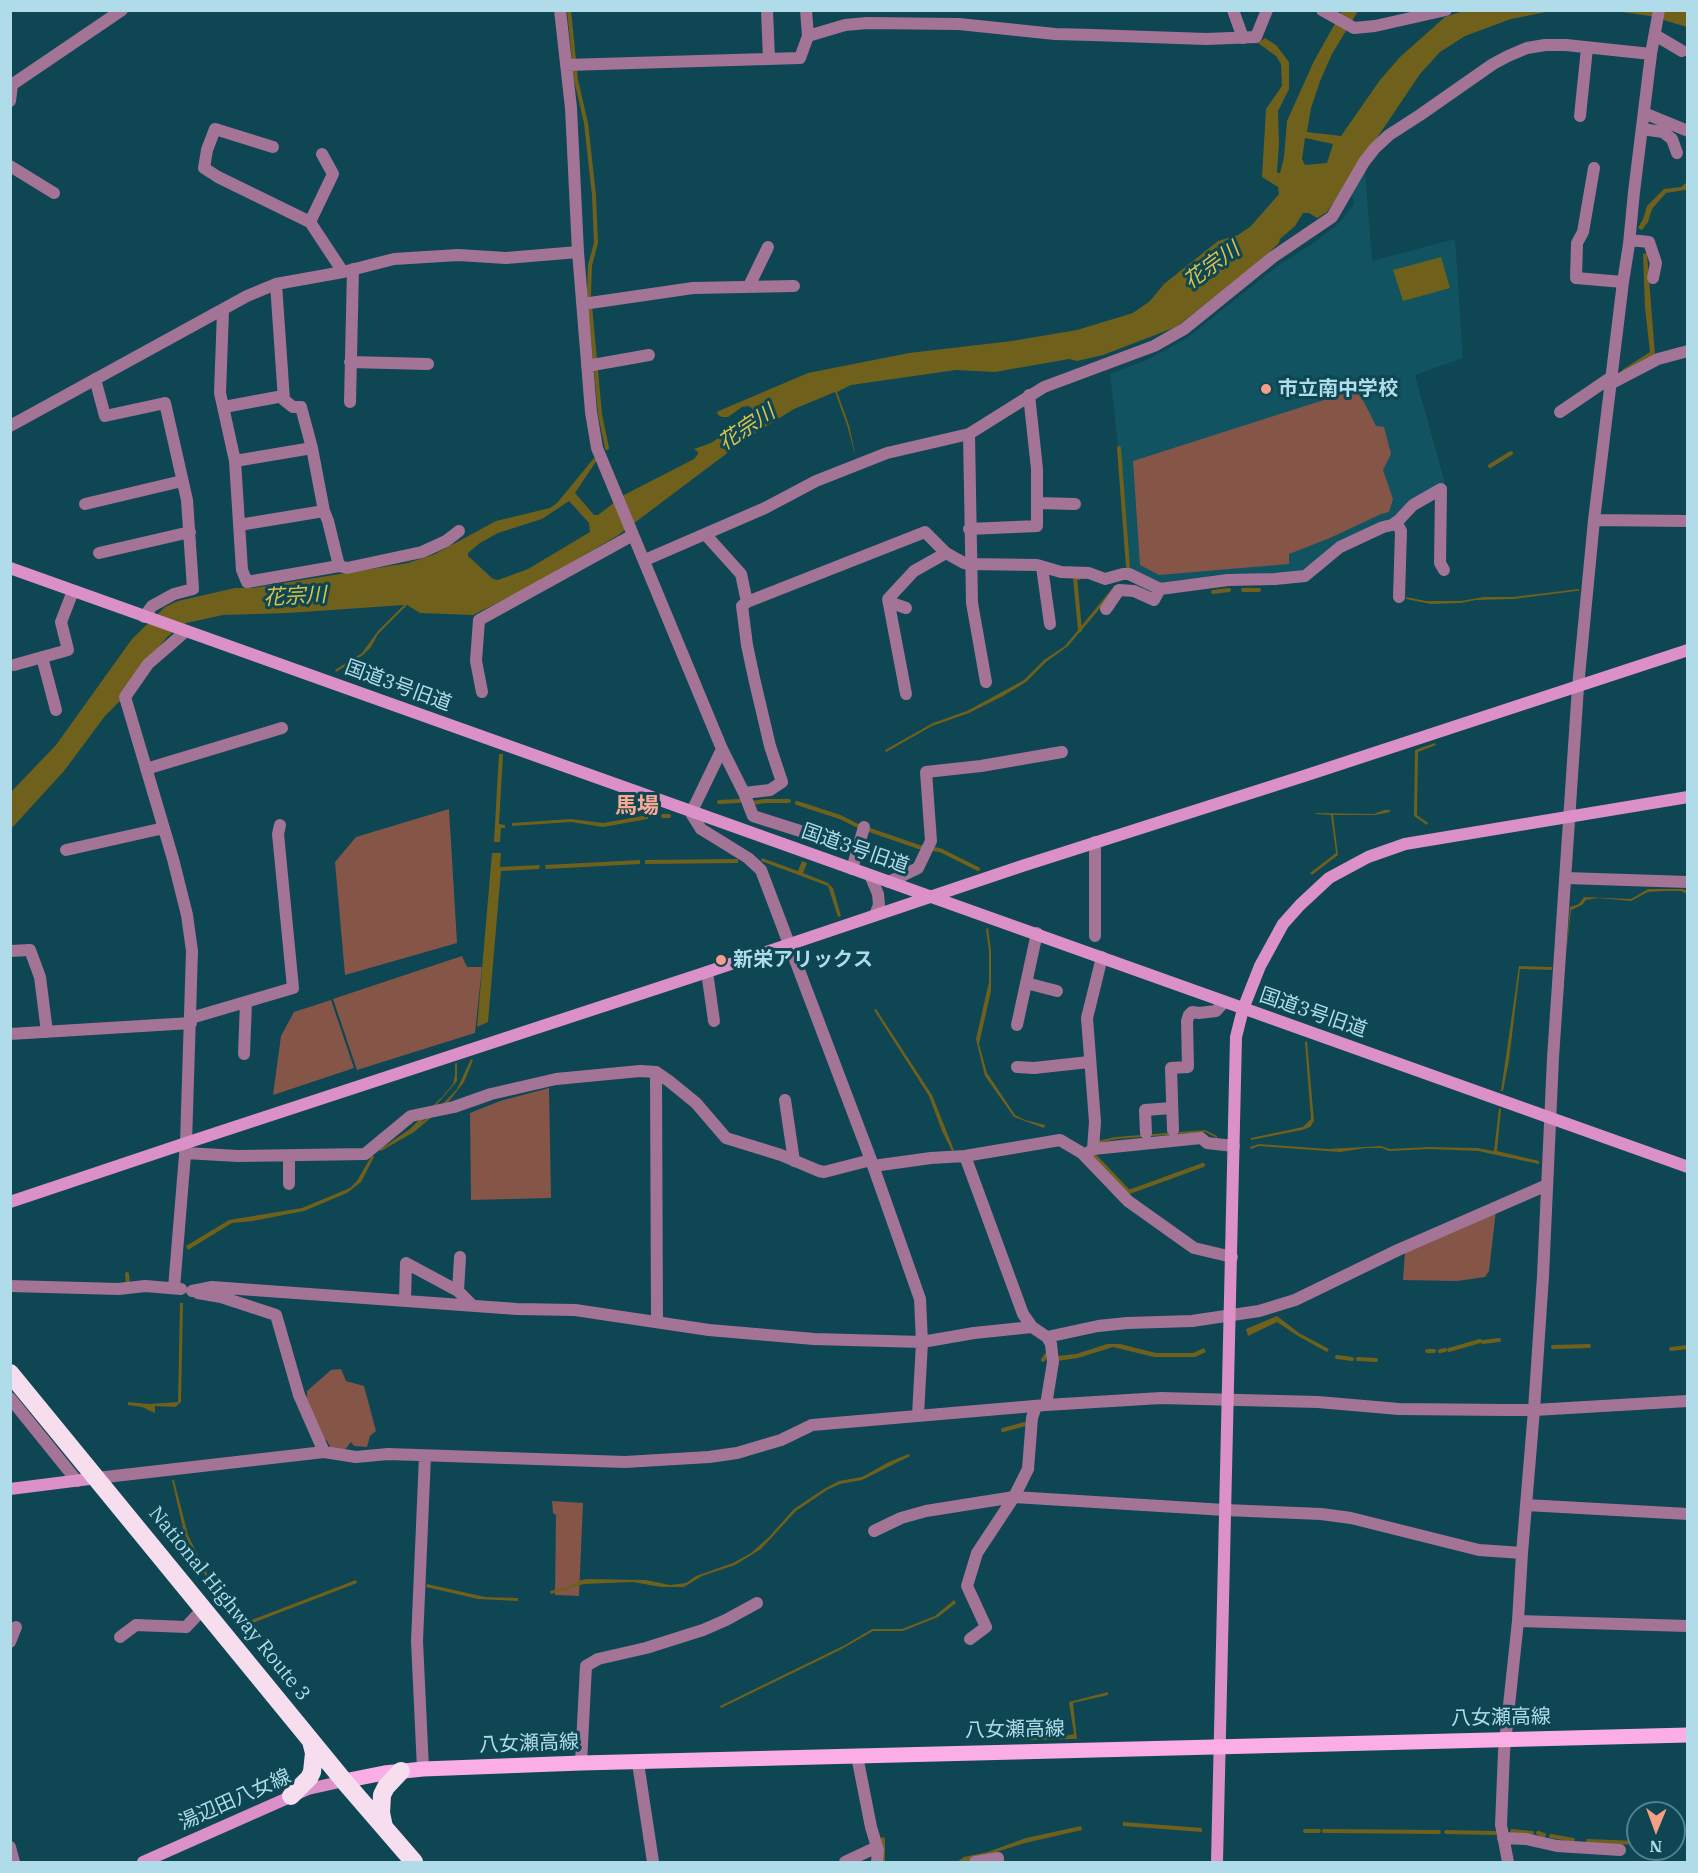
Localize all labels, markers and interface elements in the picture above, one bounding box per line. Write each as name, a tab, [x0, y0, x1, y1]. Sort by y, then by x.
water label: 花宗川	[1179, 237, 1245, 295]
place label: 市立南中学校	[1278, 377, 1398, 401]
marker: 市立南中学校	[1259, 382, 1273, 396]
water label: 花宗川	[714, 400, 780, 456]
water label: 花宗川	[263, 583, 327, 611]
street label: 国道3号旧道	[341, 656, 455, 716]
district label: 馬場	[615, 794, 659, 820]
street label: 国道3号旧道	[798, 819, 912, 879]
place label: 新栄アリックス	[733, 948, 873, 972]
marker: 新栄アリックス	[714, 953, 728, 967]
street label: 国道3号旧道	[1256, 983, 1370, 1043]
street label: National Highway Route 3	[143, 1502, 315, 1706]
street label: 八女瀬高線	[1451, 1705, 1551, 1731]
street label: 八女瀬高線	[965, 1717, 1065, 1743]
street label: 八女瀬高線	[479, 1730, 579, 1758]
street label: 湯辺田八女線	[175, 1765, 295, 1835]
north arrow	[1626, 1801, 1686, 1861]
text: N	[1649, 1837, 1662, 1857]

